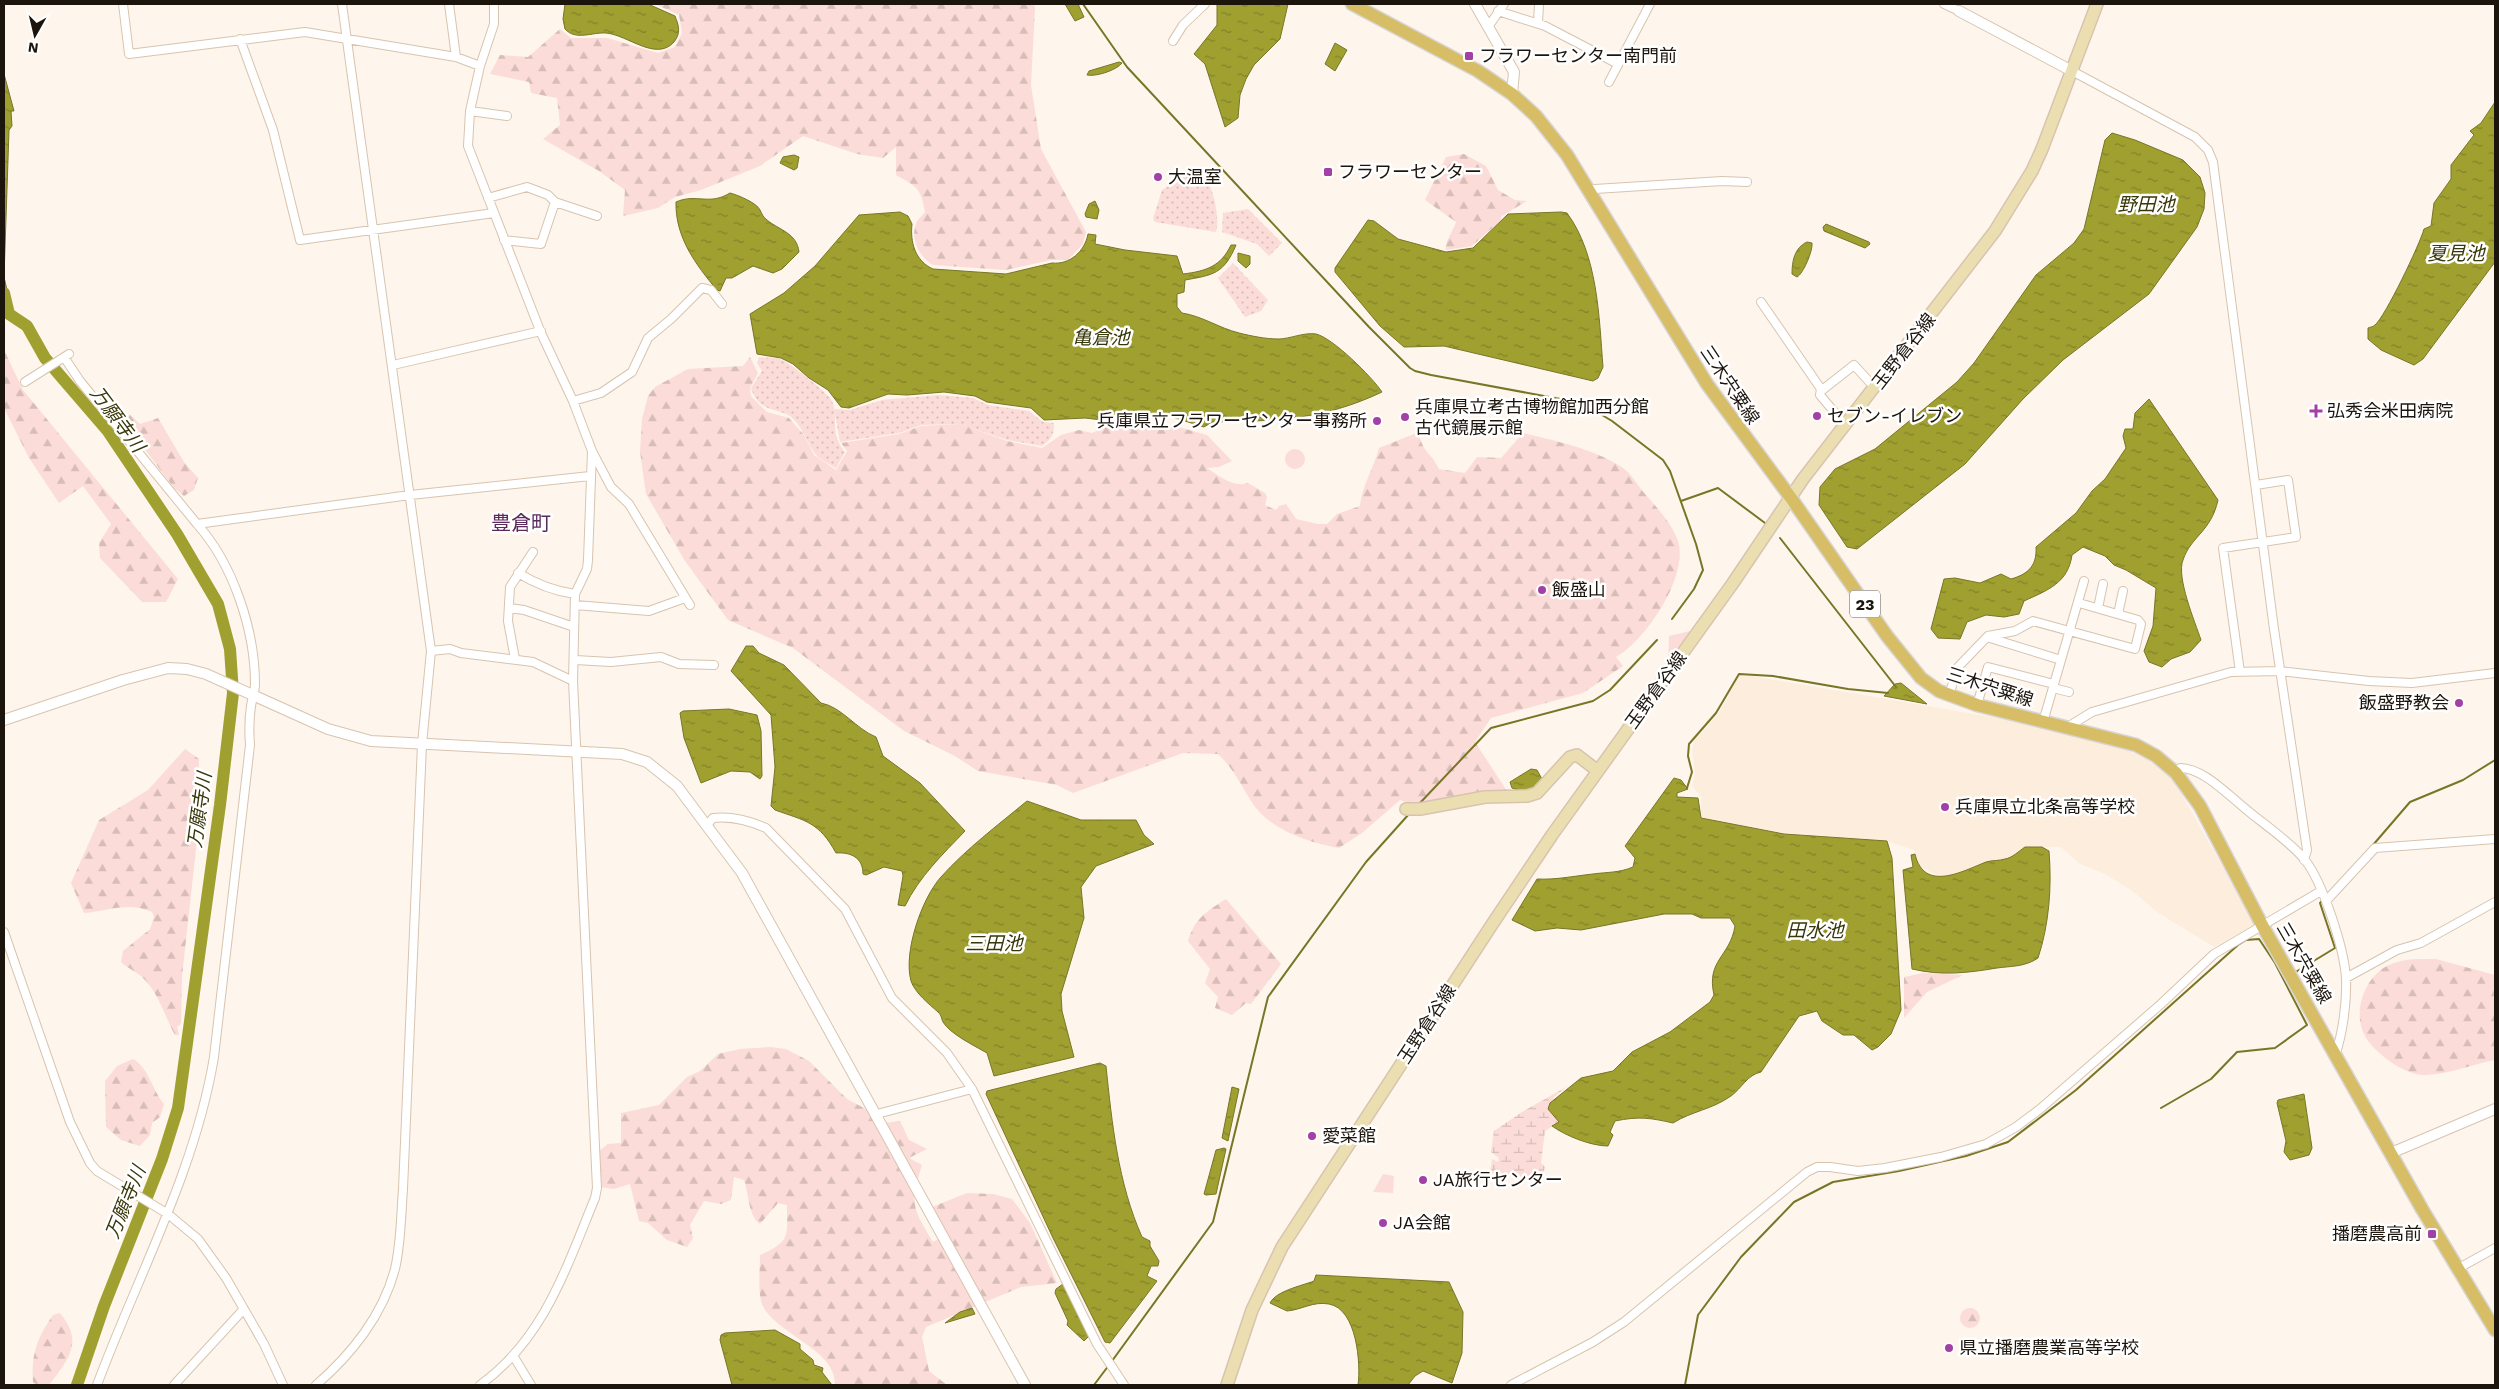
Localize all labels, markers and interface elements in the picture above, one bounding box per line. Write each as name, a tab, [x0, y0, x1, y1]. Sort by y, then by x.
north arrow	[10, 10, 60, 60]
text: N	[27, 39, 39, 57]
place label: フラワーセンター南門前	[1479, 45, 1677, 66]
marker: フラワーセンター南門前	[1463, 50, 1475, 62]
place label: フラワーセンター	[1338, 161, 1482, 182]
place label: 大温室	[1168, 166, 1222, 187]
marker: フラワーセンター	[1322, 166, 1334, 178]
marker: 大温室	[1152, 171, 1164, 183]
water label: 野田池	[2117, 193, 2176, 216]
water label: 夏見池	[2427, 242, 2486, 265]
street label: 玉野倉谷線	[1868, 309, 1940, 393]
water label: 亀倉池	[1072, 326, 1131, 349]
street label: 三木宍粟線	[1697, 342, 1764, 428]
water label: 万願寺川	[86, 382, 151, 458]
place label: 兵庫県立考古博物館加西分館 古代鏡展示館	[1415, 396, 1649, 438]
place label: 弘秀会米田病院	[2327, 400, 2453, 421]
marker: 弘秀会米田病院	[2309, 404, 2323, 418]
place label: セブン-イレブン	[1827, 405, 1962, 426]
place label: 兵庫県立フラワーセンター事務所	[1097, 410, 1367, 431]
marker: セブン-イレブン	[1811, 410, 1823, 422]
marker: 兵庫県立考古博物館加西分館 古代鏡展示館	[1399, 411, 1411, 423]
marker: 兵庫県立フラワーセンター事務所	[1371, 415, 1383, 427]
district label: 豊倉町	[491, 511, 551, 535]
place label: 飯盛山	[1552, 579, 1606, 600]
marker: 飯盛山	[1536, 584, 1548, 596]
road number: 23	[1850, 590, 1880, 618]
street label: 玉野倉谷線	[1621, 647, 1691, 732]
street label: 三木宍粟線	[1944, 663, 2036, 710]
place label: 飯盛野教会	[2359, 692, 2449, 713]
marker: 飯盛野教会	[2453, 697, 2465, 709]
water label: 万願寺川	[183, 769, 216, 849]
place label: 兵庫県立北条高等学校	[1955, 796, 2135, 817]
marker: 兵庫県立北条高等学校	[1939, 801, 1951, 813]
water label: 田水池	[1786, 919, 1845, 942]
street label: 三木宍粟線	[2273, 919, 2336, 1007]
water label: 三田池	[965, 932, 1024, 955]
street label: 玉野倉谷線	[1393, 980, 1460, 1067]
place label: 愛菜館	[1322, 1125, 1376, 1146]
marker: 愛菜館	[1306, 1130, 1318, 1142]
water label: 万願寺川	[101, 1161, 151, 1242]
place label: JA旅行センター	[1433, 1169, 1563, 1190]
marker: JA旅行センター	[1417, 1174, 1429, 1186]
place label: JA会館	[1393, 1212, 1451, 1233]
marker: JA会館	[1377, 1217, 1389, 1229]
place label: 播磨農高前	[2332, 1223, 2422, 1244]
marker: 播磨農高前	[2426, 1228, 2438, 1240]
place label: 県立播磨農業高等学校	[1959, 1337, 2139, 1358]
marker: 県立播磨農業高等学校	[1943, 1342, 1955, 1354]

